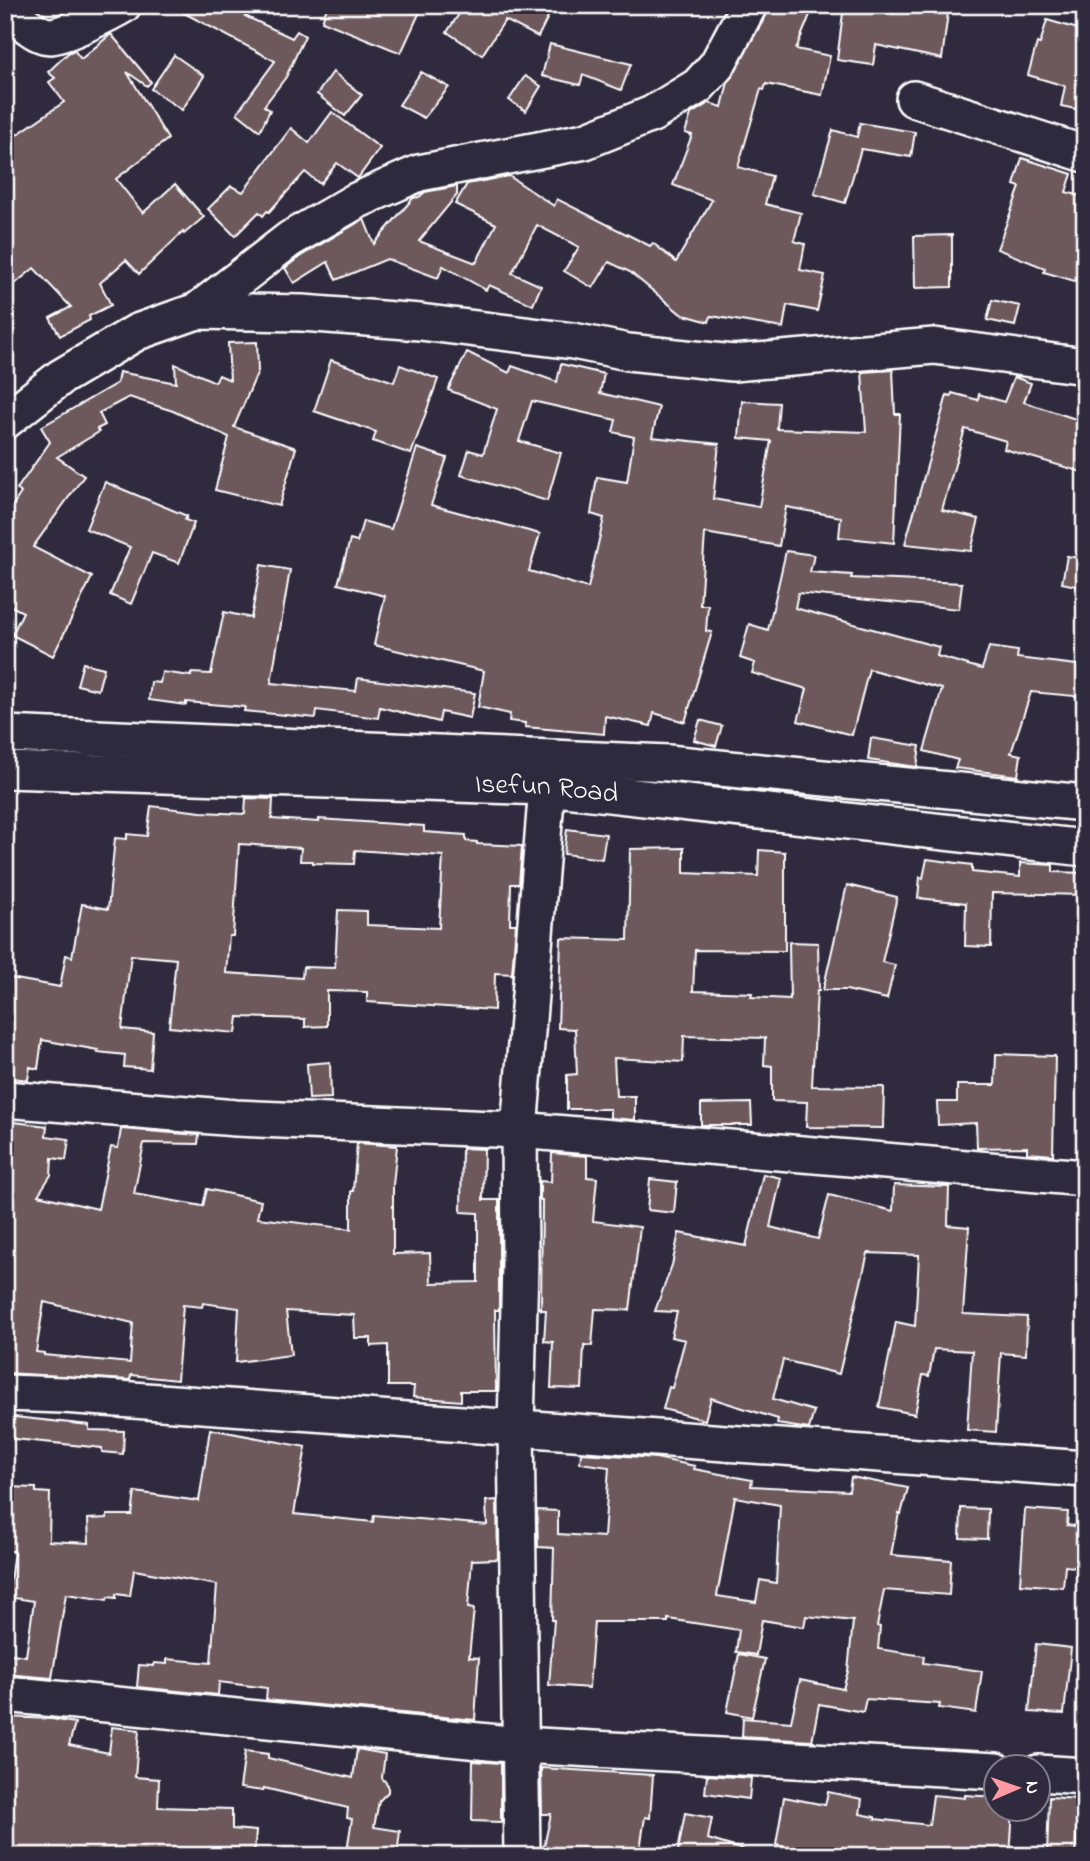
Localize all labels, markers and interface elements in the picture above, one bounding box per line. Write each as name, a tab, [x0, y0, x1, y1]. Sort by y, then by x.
street label: Isefun Road	[474, 764, 621, 815]
north arrow	[982, 1752, 1052, 1822]
text: N	[1018, 1781, 1045, 1795]

